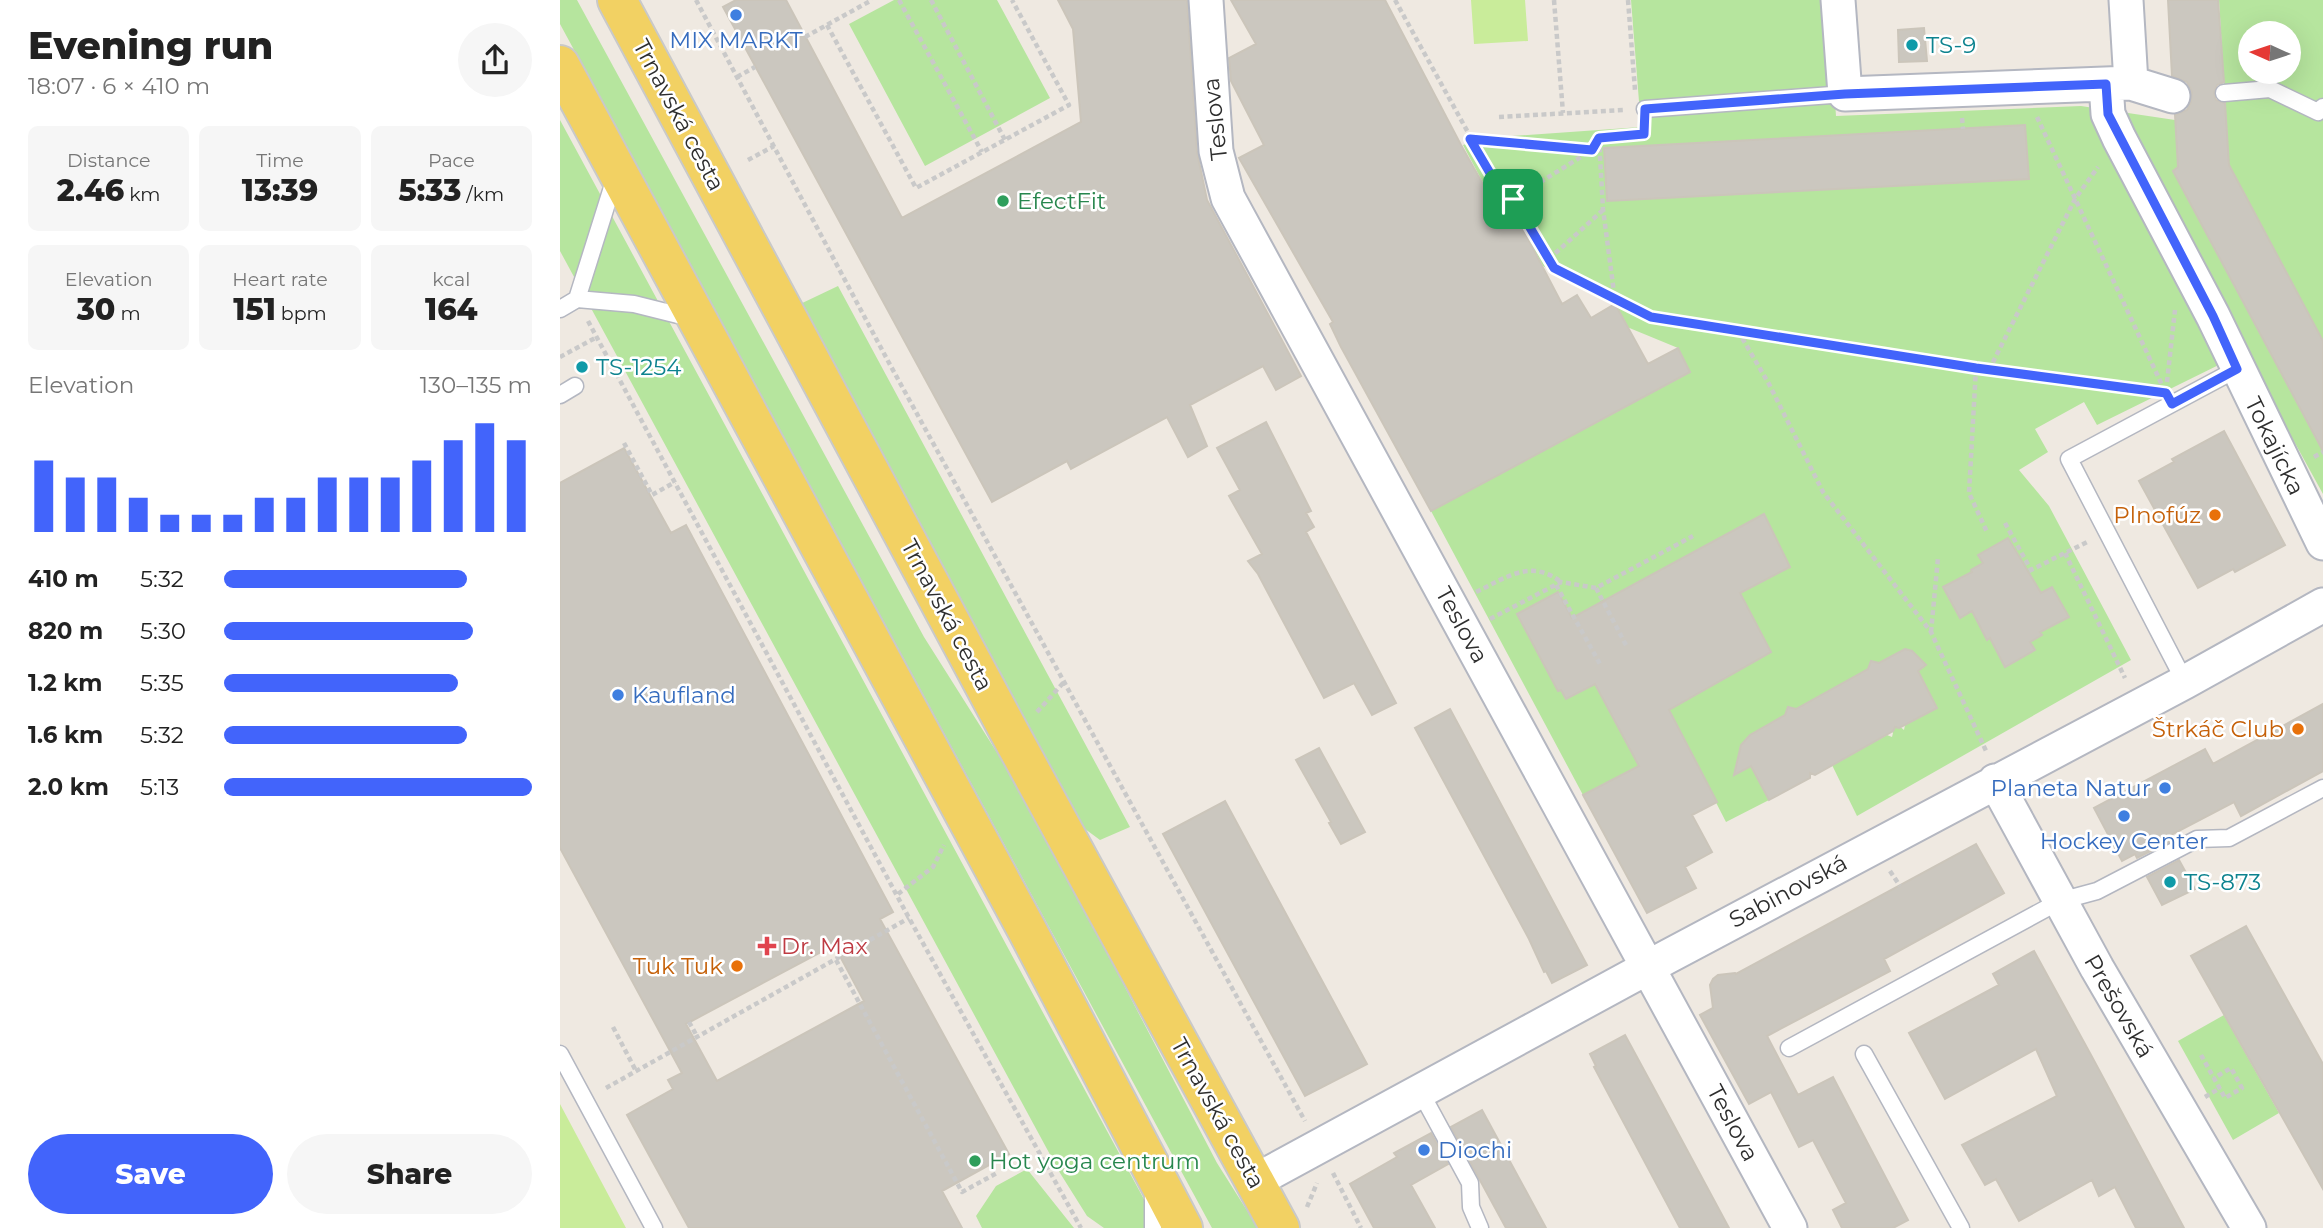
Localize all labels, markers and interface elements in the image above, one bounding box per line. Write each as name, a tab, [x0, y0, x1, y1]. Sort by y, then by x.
marker: MIX MARKT	[728, 7, 744, 23]
north arrow	[2238, 21, 2301, 84]
map controls	[2238, 21, 2301, 84]
text: Evening run	[28, 22, 273, 69]
button: share	[458, 23, 532, 97]
place label: MIX MARKT	[669, 26, 804, 54]
place label: TS-9	[1926, 31, 1976, 59]
street label: Trnavská cesta	[627, 34, 731, 196]
marker: TS-9	[1904, 37, 1920, 53]
text: 18:07 · 6 × 410 m	[28, 72, 210, 100]
street label: Teslova	[1197, 76, 1233, 162]
text: Distance	[67, 149, 150, 172]
text: Time	[256, 149, 304, 172]
text: Pace	[428, 149, 475, 172]
pin	[1483, 169, 1543, 229]
text: 2.46	[57, 172, 124, 209]
text: 13:39	[242, 172, 318, 209]
text: 5:33	[399, 172, 461, 209]
icon: arrive	[1494, 180, 1532, 218]
text: km	[124, 183, 161, 206]
text: /km	[461, 183, 504, 206]
place label: EfectFit	[1017, 187, 1106, 215]
marker: EfectFit	[995, 193, 1011, 209]
text: Elevation	[65, 268, 153, 291]
text: Heart rate	[232, 268, 328, 291]
text: kcal	[432, 268, 470, 291]
text: 30	[77, 291, 115, 328]
text: 151	[233, 291, 276, 328]
text: 164	[425, 291, 478, 328]
text: m	[115, 302, 141, 325]
text: bpm	[276, 302, 327, 325]
place label: TS-1254	[596, 353, 681, 381]
marker: TS-1254	[574, 359, 590, 375]
text: Elevation	[28, 371, 134, 399]
text: 130–135 m	[420, 371, 532, 399]
street label: Tokajícka	[2239, 392, 2311, 500]
place label: Plnofúz	[2113, 501, 2201, 529]
marker: Plnofúz	[2207, 507, 2223, 523]
street label: Trnavská cesta	[895, 534, 999, 696]
text: 410 m	[28, 565, 99, 593]
text: 5:32	[140, 565, 184, 593]
street label: Teslova	[1430, 582, 1494, 668]
text: 820 m	[28, 617, 103, 645]
text: 5:30	[140, 617, 186, 645]
text: 1.2 km	[28, 669, 102, 697]
text: 5:35	[140, 669, 184, 697]
place label: Kaufland	[632, 681, 736, 709]
marker: Kaufland	[610, 687, 626, 703]
place label: Štrkáč Club	[2152, 715, 2284, 743]
text: 1.6 km	[28, 721, 103, 749]
text: 5:32	[140, 721, 184, 749]
marker: Štrkáč Club	[2290, 721, 2306, 737]
text: 2.0 km	[28, 773, 109, 801]
text: 5:13	[140, 773, 179, 801]
place label: Planeta Natur	[1991, 774, 2151, 802]
marker: Planeta Natur	[2157, 780, 2173, 796]
marker: Hockey Center	[2116, 808, 2132, 824]
place label: Hockey Center	[2040, 827, 2208, 855]
street label: Sabinovská	[1724, 848, 1852, 934]
place label: TS-873	[2184, 868, 2261, 896]
marker: TS-873	[2162, 874, 2178, 890]
place label: Dr. Max	[781, 932, 868, 960]
marker: Dr. Max	[759, 938, 775, 954]
street label: Prešovská	[2078, 949, 2160, 1063]
place label: Tuk Tuk	[633, 952, 723, 980]
marker: Tuk Tuk	[729, 958, 745, 974]
street label: Trnavská cesta	[1165, 1033, 1271, 1193]
street label: Teslova	[1701, 1080, 1765, 1166]
button: Save	[28, 1134, 273, 1214]
button: Share	[287, 1134, 532, 1214]
place label: Diochi	[1438, 1136, 1512, 1164]
marker: Diochi	[1416, 1142, 1432, 1158]
place label: Hot yoga centrum	[989, 1147, 1200, 1175]
marker: Hot yoga centrum	[967, 1153, 983, 1169]

